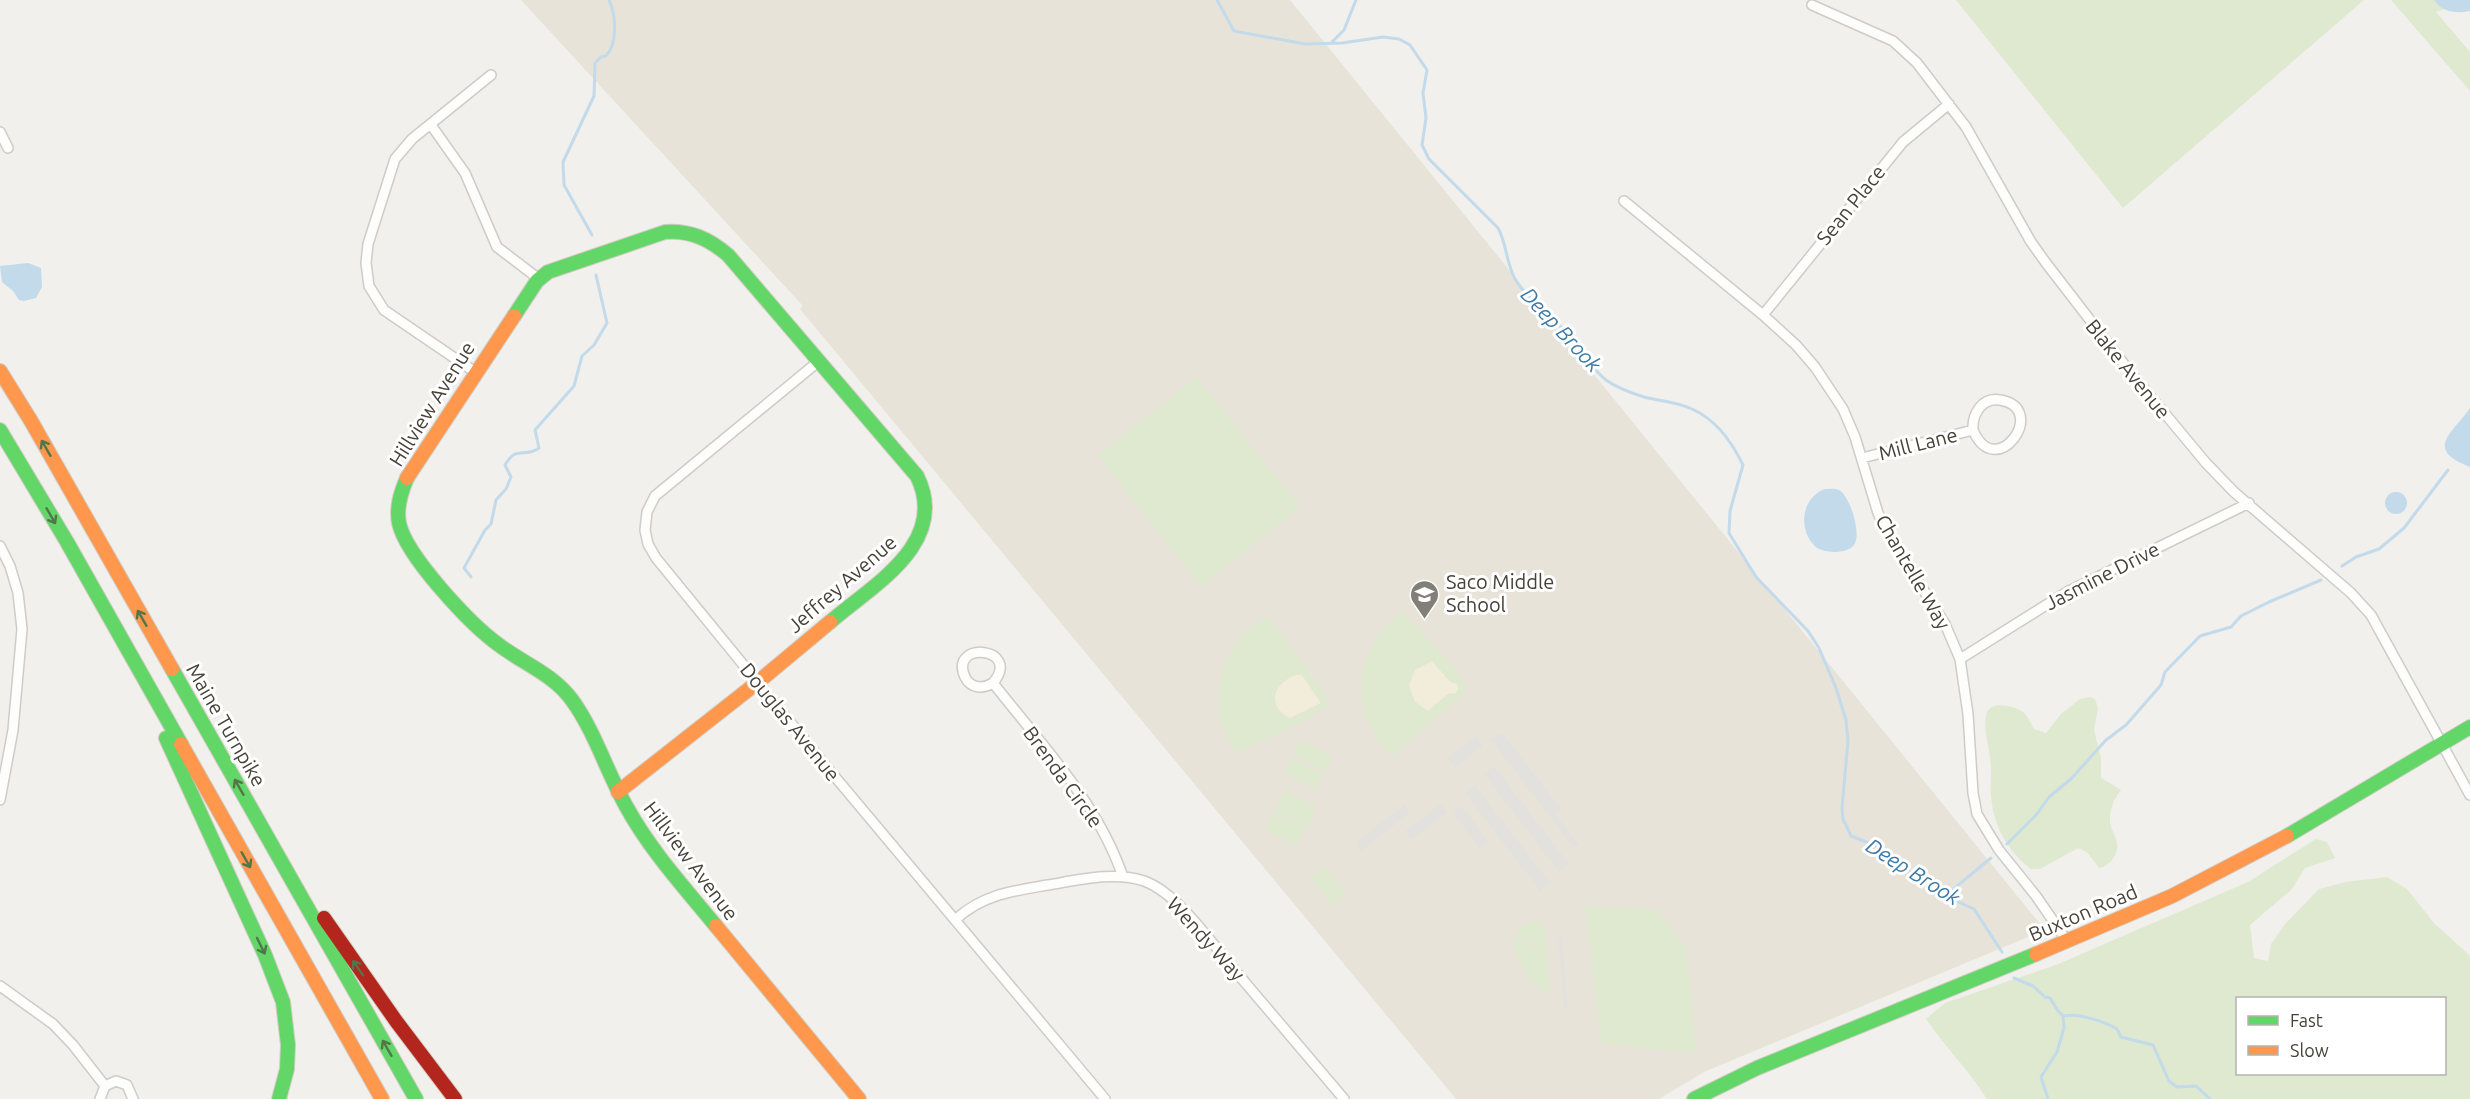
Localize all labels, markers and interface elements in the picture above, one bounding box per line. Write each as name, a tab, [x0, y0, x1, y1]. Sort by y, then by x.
street label: Sean Place	[1812, 160, 1890, 249]
water label: Deep Brook	[1517, 282, 1607, 377]
street label: Blake Avenue	[2081, 314, 2175, 423]
street label: Hillview Avenue	[384, 337, 479, 470]
street label: Mill Lane	[1876, 423, 1960, 464]
one-way arrow	[40, 440, 52, 457]
one-way arrow	[46, 507, 58, 524]
street label: Chantelle Way	[1871, 510, 1956, 633]
street label: Jeffrey Avenue	[783, 530, 901, 637]
street label: Jasmine Drive	[2041, 537, 2163, 614]
place label: Saco Middle School	[1446, 570, 1554, 616]
school or university icon: Saco Middle School	[1409, 578, 1441, 620]
one-way arrow	[136, 610, 148, 627]
street label: Douglas Avenue	[736, 658, 845, 785]
street label: Maine Turnpike	[182, 659, 271, 790]
street label: Brenda Circle	[1019, 722, 1108, 832]
one-way arrow	[232, 779, 244, 796]
street label: Hillview Avenue	[639, 797, 743, 924]
water label: Deep Brook	[1862, 833, 1965, 910]
one-way arrow	[240, 851, 252, 868]
street label: Buxton Road	[2025, 879, 2141, 946]
street label: Wendy Way	[1163, 892, 1250, 985]
one-way arrow	[255, 936, 267, 954]
one-way arrow	[352, 960, 364, 976]
legend	[2236, 997, 2446, 1075]
text: Fast	[2290, 1010, 2323, 1030]
one-way arrow	[381, 1040, 393, 1057]
text: Slow	[2290, 1040, 2329, 1060]

